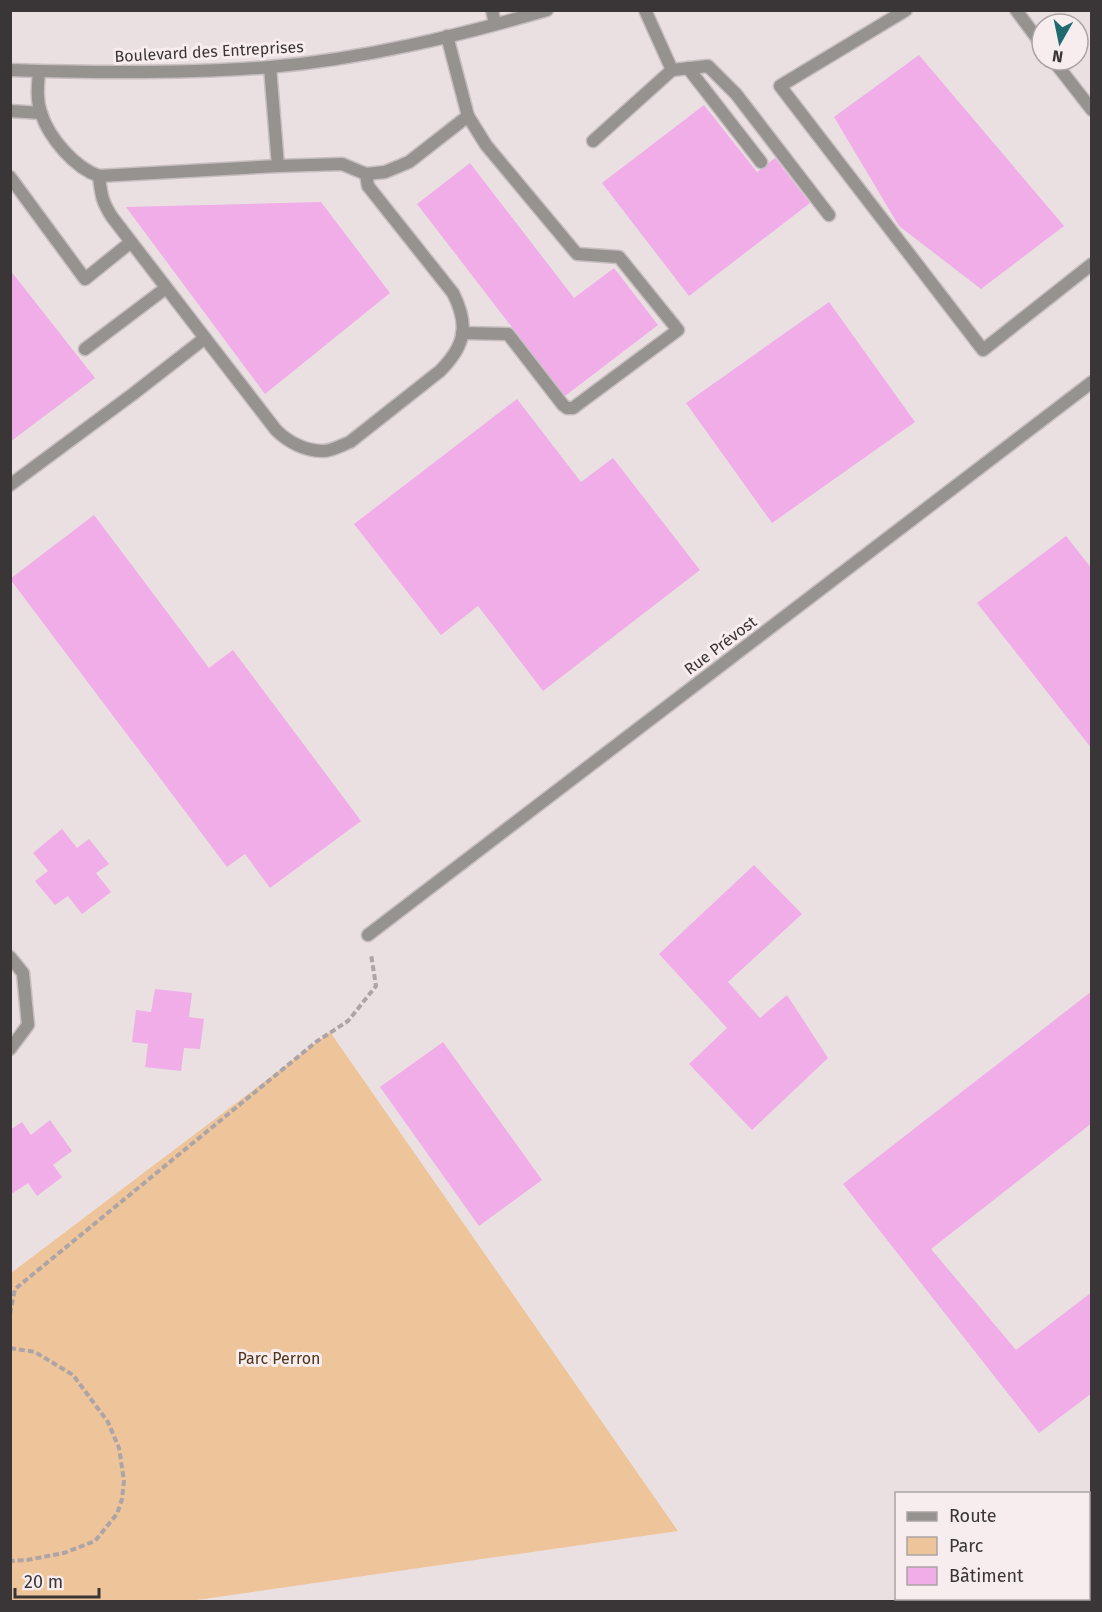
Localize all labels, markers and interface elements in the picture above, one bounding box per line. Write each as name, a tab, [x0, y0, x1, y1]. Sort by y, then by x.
north arrow	[1030, 12, 1090, 72]
street label: Boulevard des Entreprises	[114, 37, 304, 66]
text: N	[1051, 46, 1064, 67]
street label: Rue Prévost	[680, 612, 760, 679]
park label: Parc Perron	[238, 1349, 320, 1368]
legend	[895, 1492, 1090, 1600]
text: Route	[949, 1505, 997, 1527]
text: Parc	[949, 1535, 984, 1557]
scale bar	[15, 1561, 99, 1599]
text: Bâtiment	[949, 1565, 1024, 1587]
text: 20 m	[24, 1571, 63, 1593]

